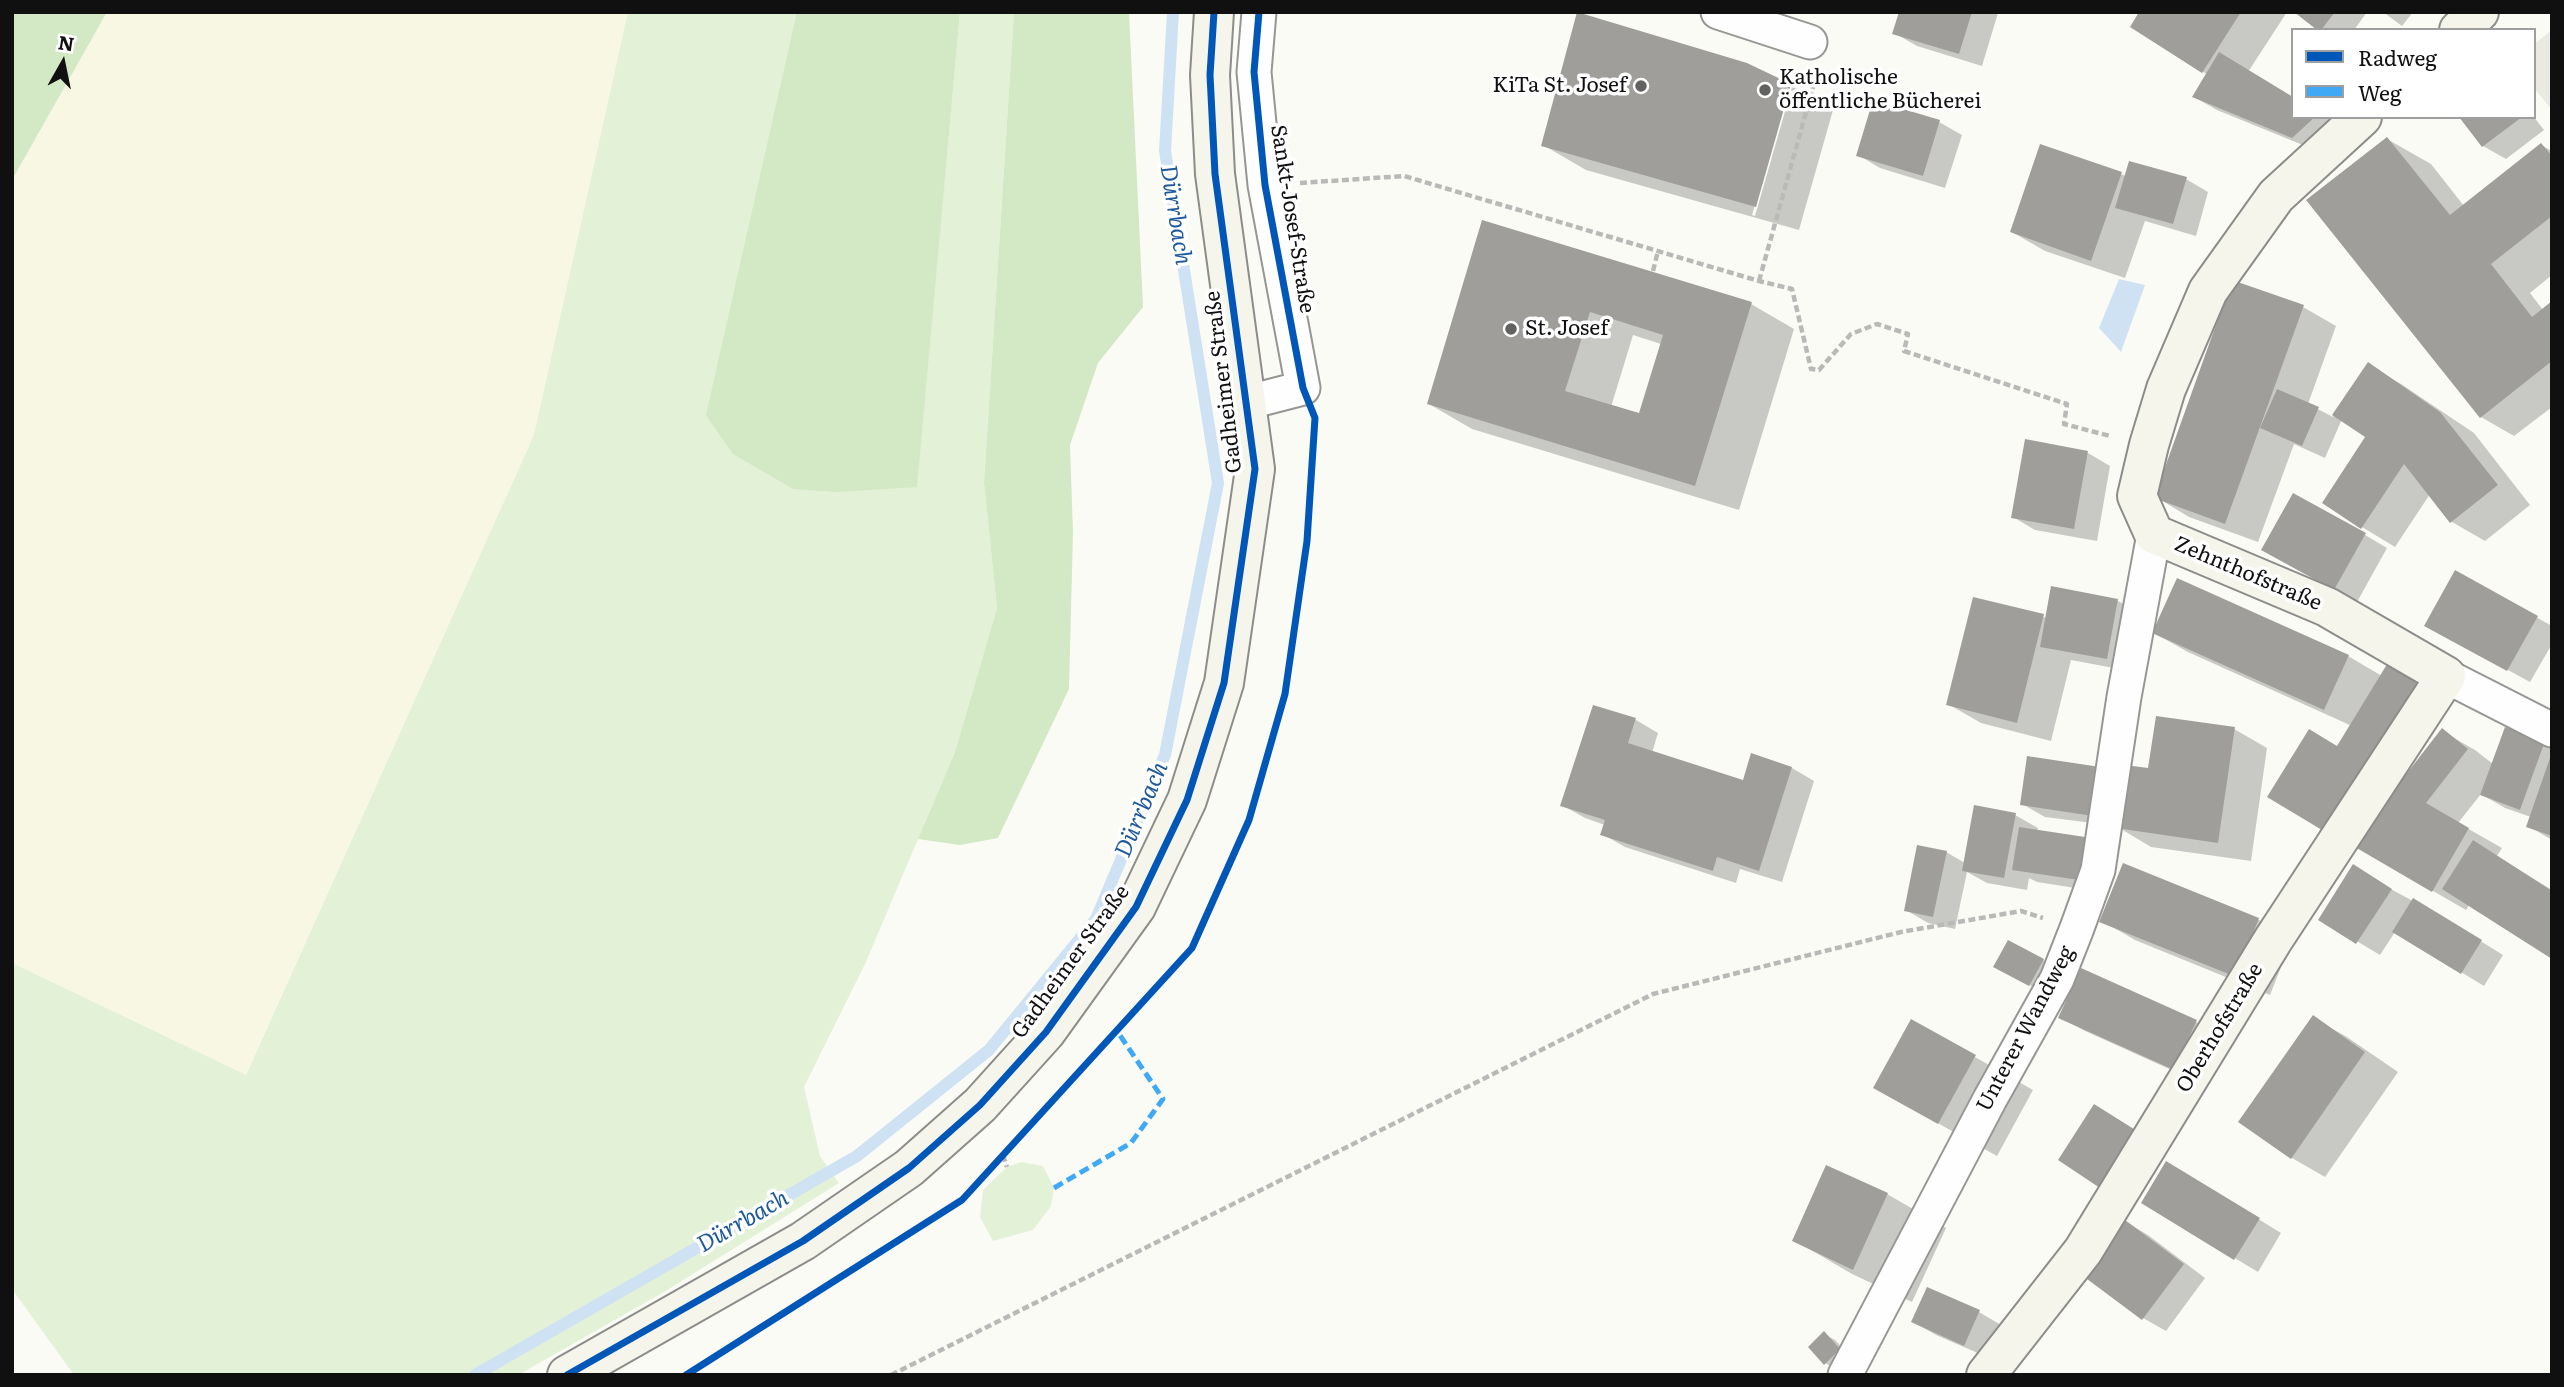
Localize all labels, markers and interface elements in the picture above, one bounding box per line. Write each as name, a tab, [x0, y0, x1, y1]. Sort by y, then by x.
text: N	[56, 27, 76, 57]
north arrow	[28, 28, 98, 98]
legend	[2291, 28, 2536, 119]
text: Radweg	[2358, 41, 2437, 72]
place label: Katholische öffentliche Bücherei	[1779, 65, 1981, 115]
place label: KiTa St. Josef	[1492, 73, 1627, 99]
text: Weg	[2358, 76, 2402, 107]
marker: KiTa St. Josef	[1633, 78, 1649, 94]
marker: Katholische öffentliche Bücherei	[1757, 82, 1773, 98]
street label: Sankt-Josef-Straße	[1265, 123, 1319, 315]
water label: Dürrbach	[1153, 163, 1197, 267]
street label: Gadheimer Straße	[1200, 289, 1248, 475]
place label: St. Josef	[1525, 316, 1608, 342]
marker: St. Josef	[1503, 321, 1519, 337]
street label: Zehnthofstraße	[2171, 532, 2325, 616]
water label: Dürrbach	[1110, 758, 1174, 862]
street label: Gadheimer Straße	[1007, 880, 1135, 1044]
street label: Unterer Wandweg	[1972, 942, 2080, 1116]
street label: Oberhofstraße	[2171, 959, 2269, 1097]
water label: Dürrbach	[692, 1185, 794, 1259]

